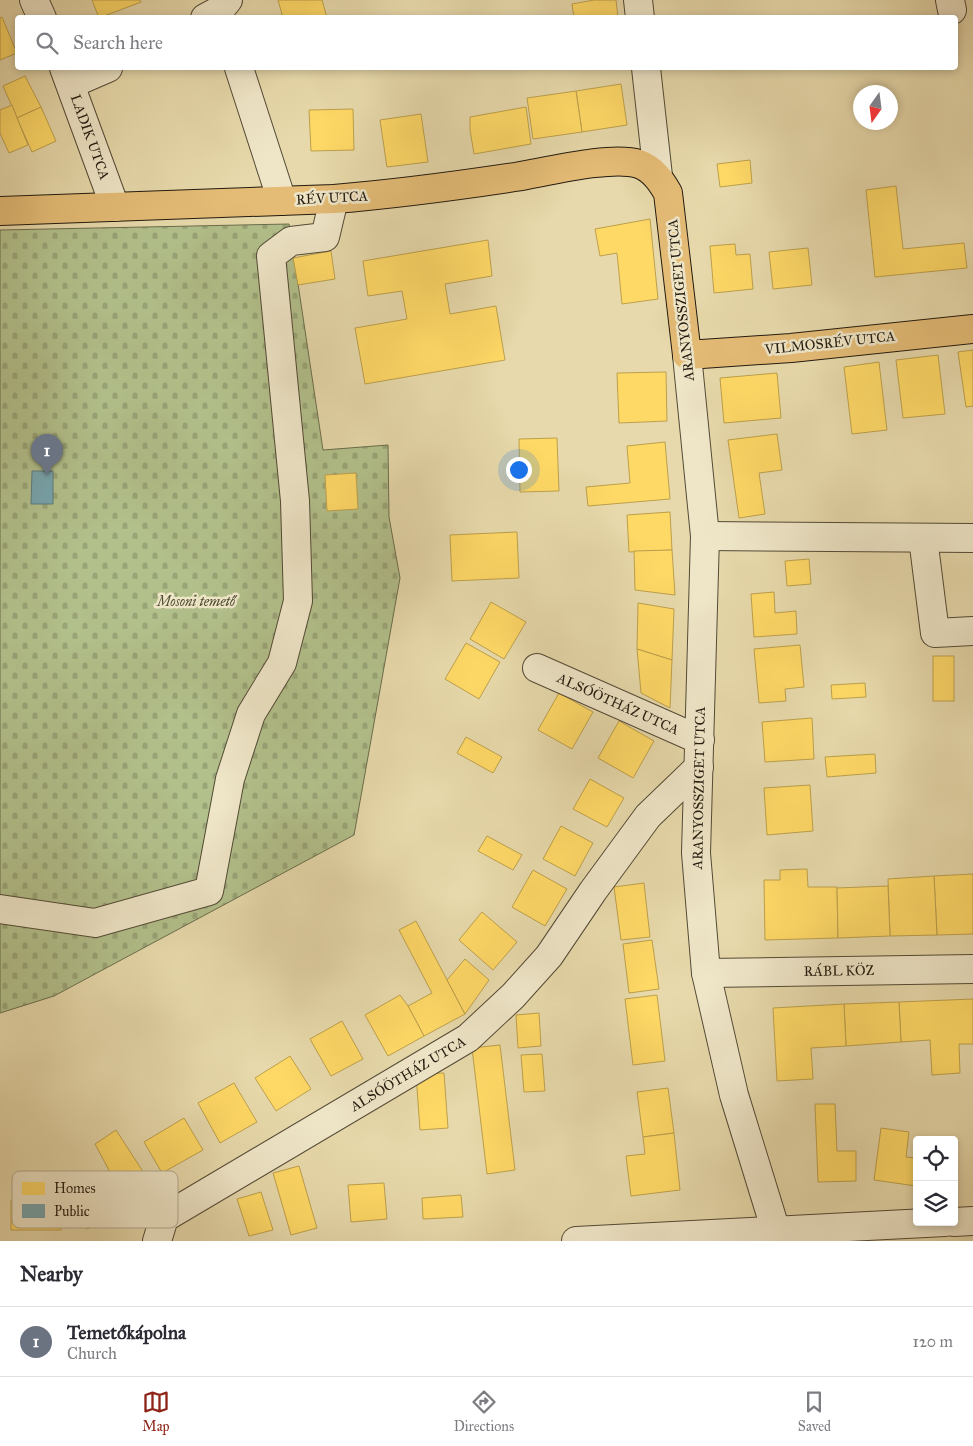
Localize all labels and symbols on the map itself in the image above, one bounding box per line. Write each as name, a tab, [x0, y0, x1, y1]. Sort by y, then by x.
north arrow	[853, 85, 898, 130]
street label: LADIK UTCA	[67, 92, 114, 183]
street label: RÉV UTCA	[295, 186, 369, 208]
street label: ARANYOSSZIGET UTCA	[664, 218, 698, 383]
street label: VILMOSRÉV UTCA	[763, 326, 897, 358]
pin: 1	[31, 434, 63, 475]
your location	[506, 457, 532, 483]
park label: Mosoni temető	[155, 593, 238, 610]
street label: ALSÓÖTHÁZ UTCA	[553, 667, 683, 739]
street label: ARANYOSSZIGET UTCA	[689, 706, 709, 871]
street label: RÁBL KÖZ	[803, 960, 875, 980]
street label: ALSÓÖTHÁZ UTCA	[345, 1031, 469, 1116]
legend	[12, 1171, 178, 1228]
text: Homes	[54, 1180, 96, 1197]
text: Public	[54, 1203, 90, 1220]

